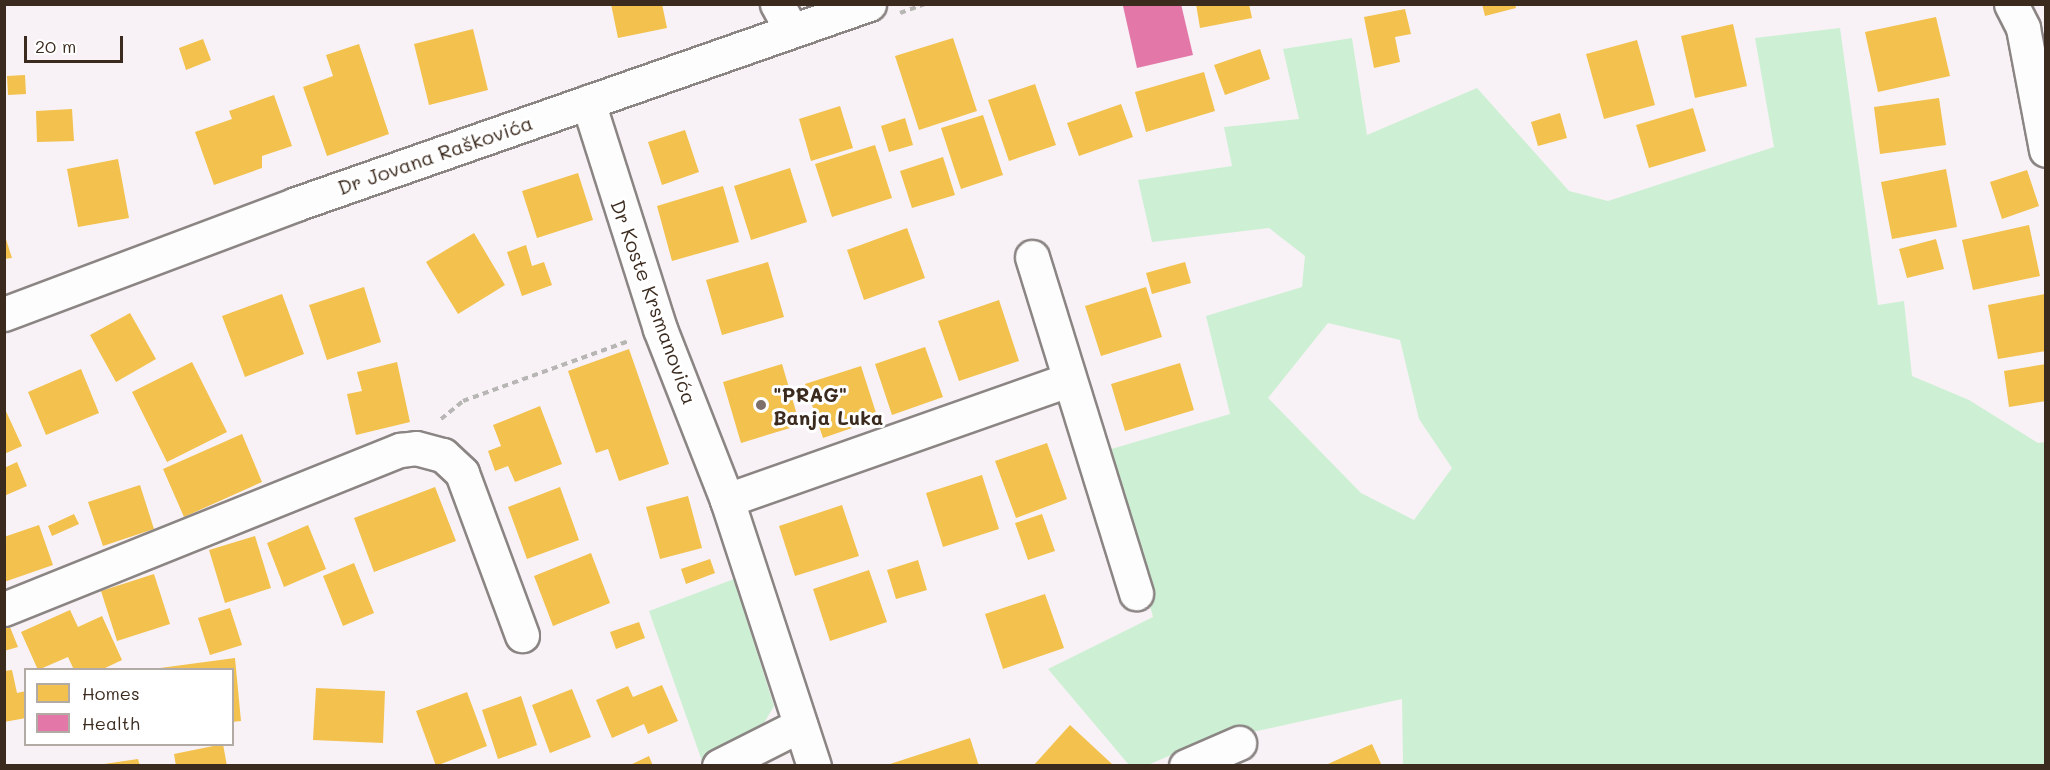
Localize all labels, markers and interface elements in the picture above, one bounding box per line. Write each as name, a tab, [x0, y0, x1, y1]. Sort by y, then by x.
scale bar	[27, 24, 126, 62]
text: 20 m	[35, 34, 76, 58]
street label: Dr Jovana Raškovića	[334, 110, 536, 200]
street label: Dr Koste Krsmanovića	[606, 197, 702, 407]
place label: "PRAG" Banja Luka	[773, 382, 883, 429]
marker: "PRAG" Banja Luka	[754, 398, 768, 412]
legend	[24, 668, 234, 746]
text: Homes	[82, 681, 140, 705]
text: Health	[82, 711, 140, 735]

